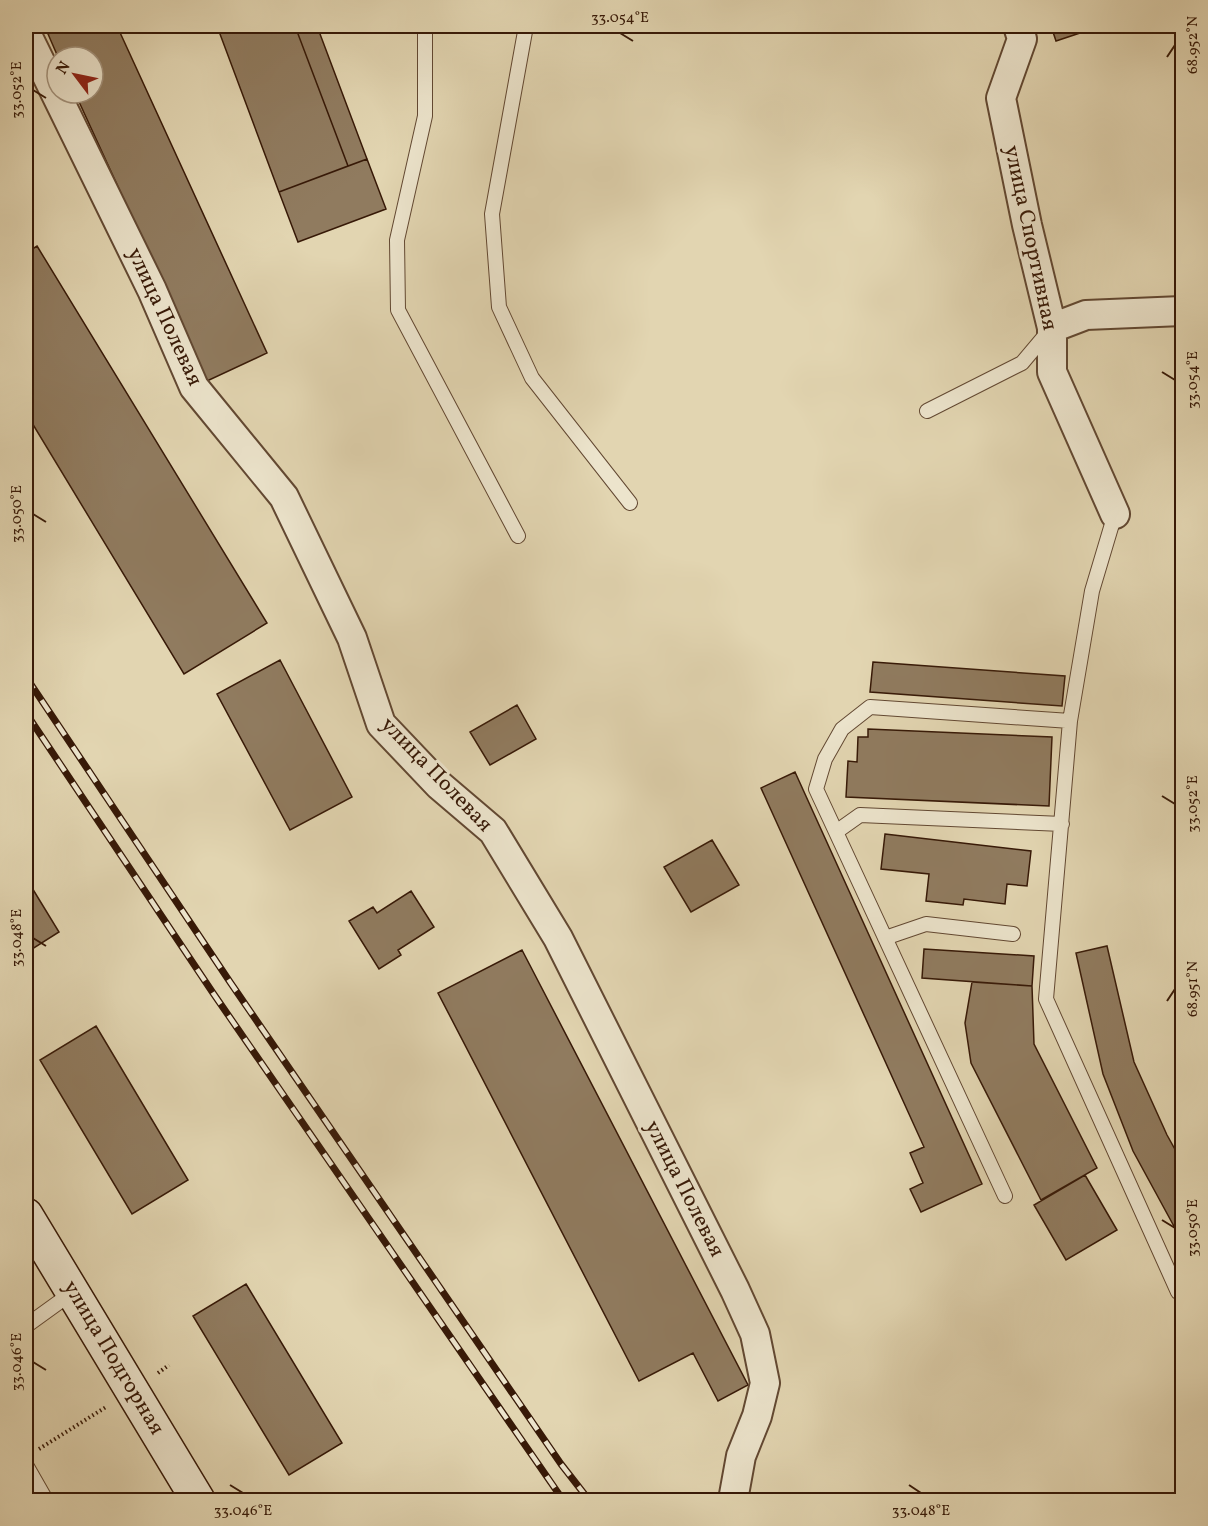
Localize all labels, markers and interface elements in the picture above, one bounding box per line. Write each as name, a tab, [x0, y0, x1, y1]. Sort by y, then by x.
text: 33.054°E	[591, 8, 649, 29]
text: 68.952°N	[1183, 16, 1204, 74]
north arrow	[45, 45, 105, 105]
text: N	[52, 57, 77, 79]
text: 33.052°E	[7, 61, 28, 119]
street label: улица Спортивная	[995, 143, 1065, 333]
street label: улица Полевая	[118, 243, 210, 391]
text: 33.054°E	[1183, 351, 1204, 409]
text: 33.050°E	[7, 485, 28, 543]
street label: улица Полевая	[373, 710, 499, 840]
text: 33.052°E	[1183, 775, 1204, 833]
text: 33.048°E	[7, 909, 28, 967]
text: 68.951°N	[1183, 961, 1204, 1017]
street label: улица Полевая	[636, 1115, 732, 1263]
text: 33.050°E	[1183, 1199, 1204, 1257]
street label: улица Подгорная	[54, 1275, 172, 1441]
text: 33.046°E	[7, 1333, 28, 1391]
text: 33.046°E	[214, 1501, 272, 1522]
text: 33.048°E	[892, 1501, 950, 1522]

